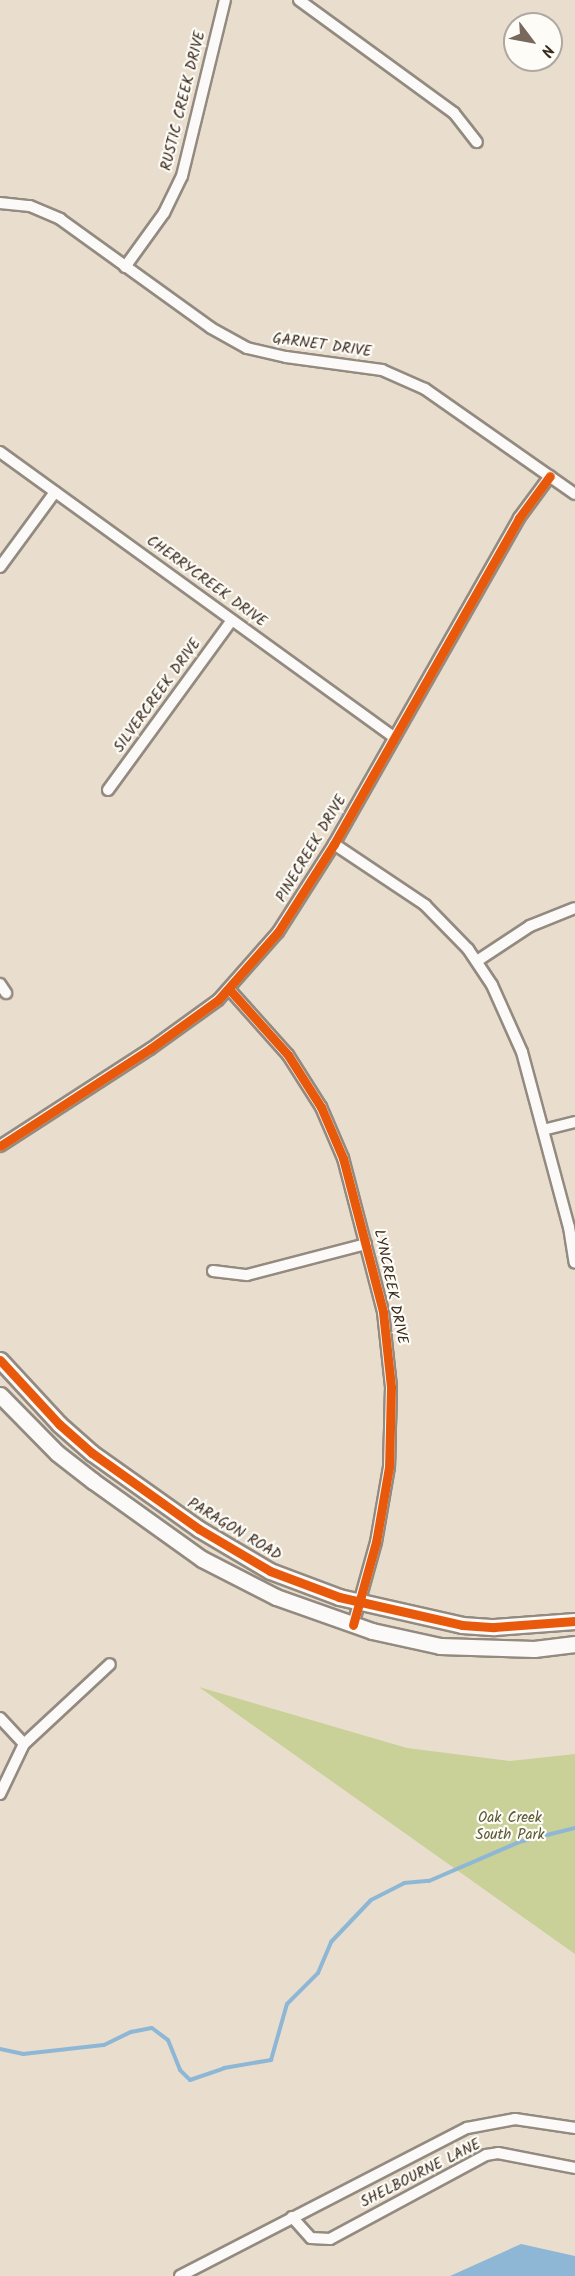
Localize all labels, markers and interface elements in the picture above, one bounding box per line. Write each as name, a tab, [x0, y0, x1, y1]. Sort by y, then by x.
north arrow	[503, 12, 563, 72]
street label: RUSTIC CREEK DRIVE	[158, 29, 210, 173]
text: N	[534, 40, 560, 62]
street label: GARNET DRIVE	[271, 330, 373, 362]
street label: CHERRYCREEK DRIVE	[142, 532, 270, 632]
street label: SILVERCREEK DRIVE	[111, 636, 205, 756]
street label: PINECREEK DRIVE	[273, 792, 351, 906]
street label: LYNCREEK DRIVE	[369, 1228, 411, 1346]
street label: PARAGON ROAD	[184, 1495, 284, 1565]
park label: Oak Creek South Park	[475, 1809, 545, 1844]
street label: SHELBOURNE LANE	[358, 2136, 484, 2212]

